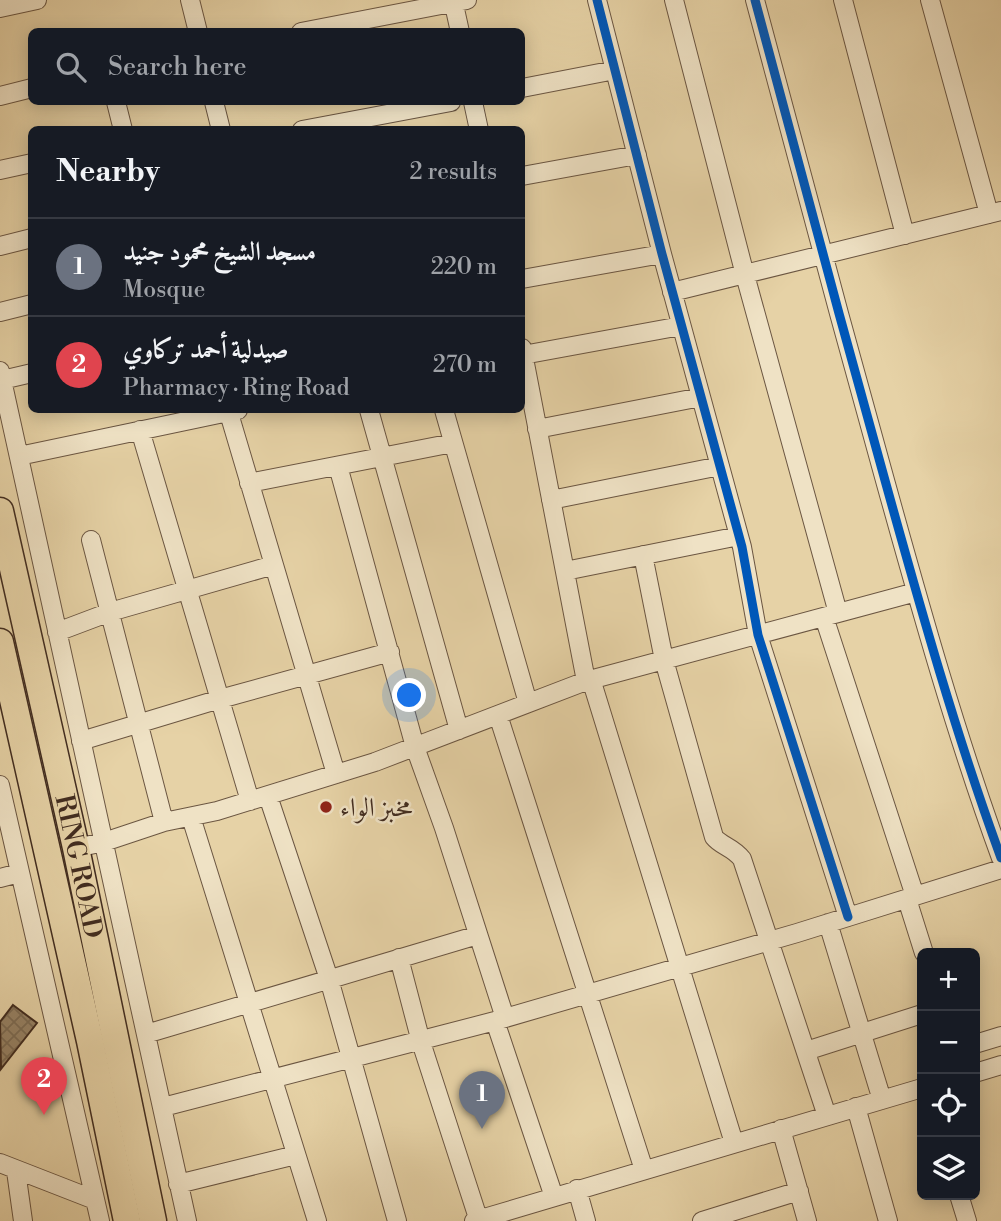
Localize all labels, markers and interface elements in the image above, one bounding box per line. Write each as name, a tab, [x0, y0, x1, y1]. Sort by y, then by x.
search box	[28, 28, 525, 105]
icon: search	[52, 48, 90, 86]
text: Search here	[108, 51, 247, 83]
text: Nearby	[56, 153, 160, 191]
text: 2 results	[410, 158, 497, 186]
text: مسجد الشيخ محمود جنيد	[123, 236, 316, 268]
text: 1	[73, 253, 85, 281]
text: 220 m	[431, 253, 497, 281]
text: Mosque	[123, 276, 205, 304]
text: صيدلية أحمد تركاوي	[123, 334, 289, 366]
text: 2	[72, 351, 86, 379]
text: 270 m	[433, 351, 497, 379]
text: Pharmacy · Ring Road	[123, 374, 350, 402]
your location	[392, 678, 426, 712]
street label: RING ROAD	[47, 792, 109, 941]
place label: مخبز الواء	[340, 792, 413, 824]
marker: مخبز الواء	[318, 799, 334, 815]
map controls	[917, 948, 980, 1200]
button: +	[917, 948, 980, 1011]
button: −	[917, 1011, 980, 1074]
pin: 2	[21, 1057, 67, 1115]
pin: 1	[459, 1071, 505, 1129]
button: locate	[917, 1074, 980, 1137]
button: layers	[917, 1137, 980, 1200]

